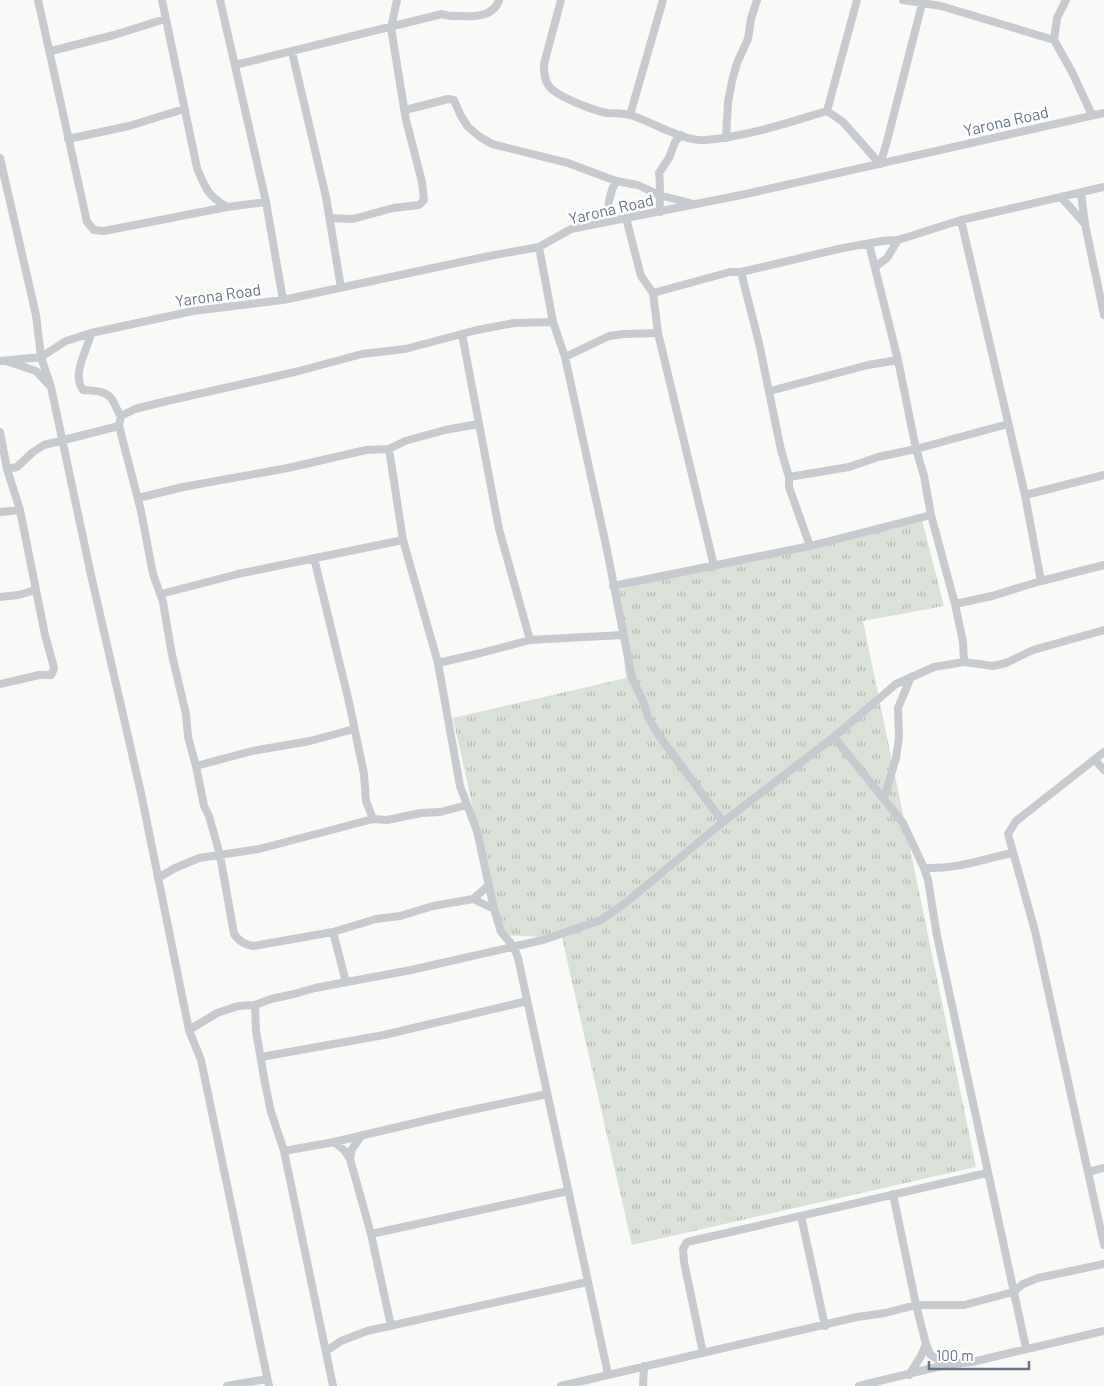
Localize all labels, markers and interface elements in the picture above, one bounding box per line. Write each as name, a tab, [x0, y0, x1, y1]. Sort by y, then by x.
street label: Yarona Road	[962, 102, 1050, 139]
street label: Yarona Road	[567, 190, 655, 227]
street label: Yarona Road	[174, 279, 262, 310]
scale bar	[929, 1338, 1029, 1370]
text: 100 m	[936, 1346, 974, 1364]

